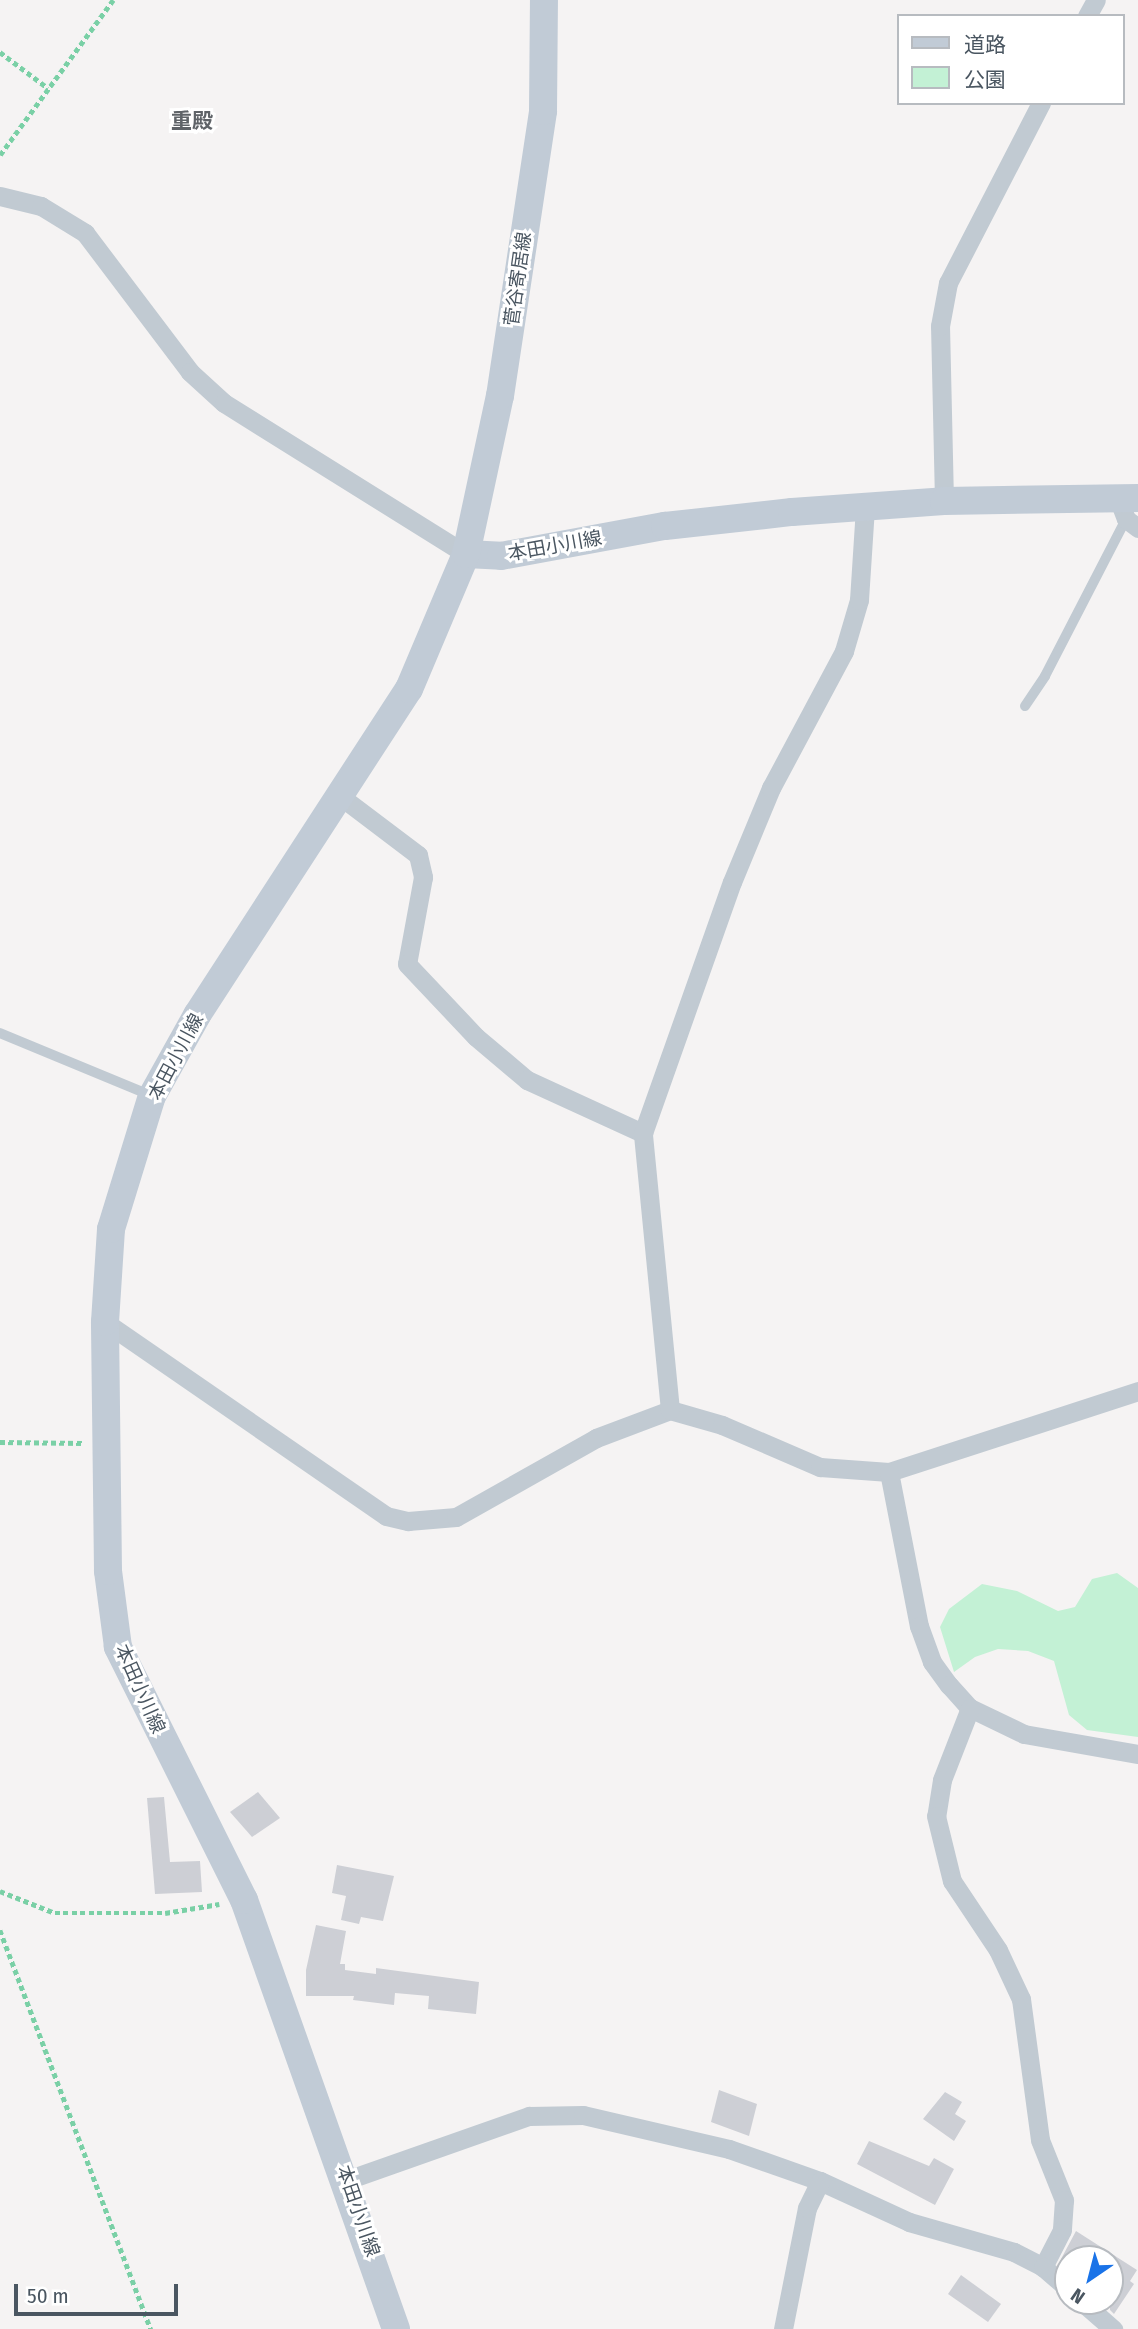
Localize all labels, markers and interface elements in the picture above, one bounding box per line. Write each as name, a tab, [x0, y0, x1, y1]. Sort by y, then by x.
legend	[897, 14, 1124, 105]
text: 道路	[964, 32, 1006, 58]
text: 公園	[964, 67, 1006, 93]
district label: 重殿	[171, 108, 213, 134]
street label: 菅谷寄居線	[500, 230, 536, 328]
street label: 本田小川線	[506, 527, 604, 565]
street label: 本田小川線	[144, 1010, 208, 1104]
street label: 本田小川線	[110, 1641, 170, 1737]
street label: 本田小川線	[332, 2162, 384, 2260]
north arrow	[1054, 2245, 1124, 2315]
scale bar	[18, 2270, 182, 2314]
text: 50 m	[27, 2283, 69, 2309]
text: N	[1067, 2283, 1089, 2309]

